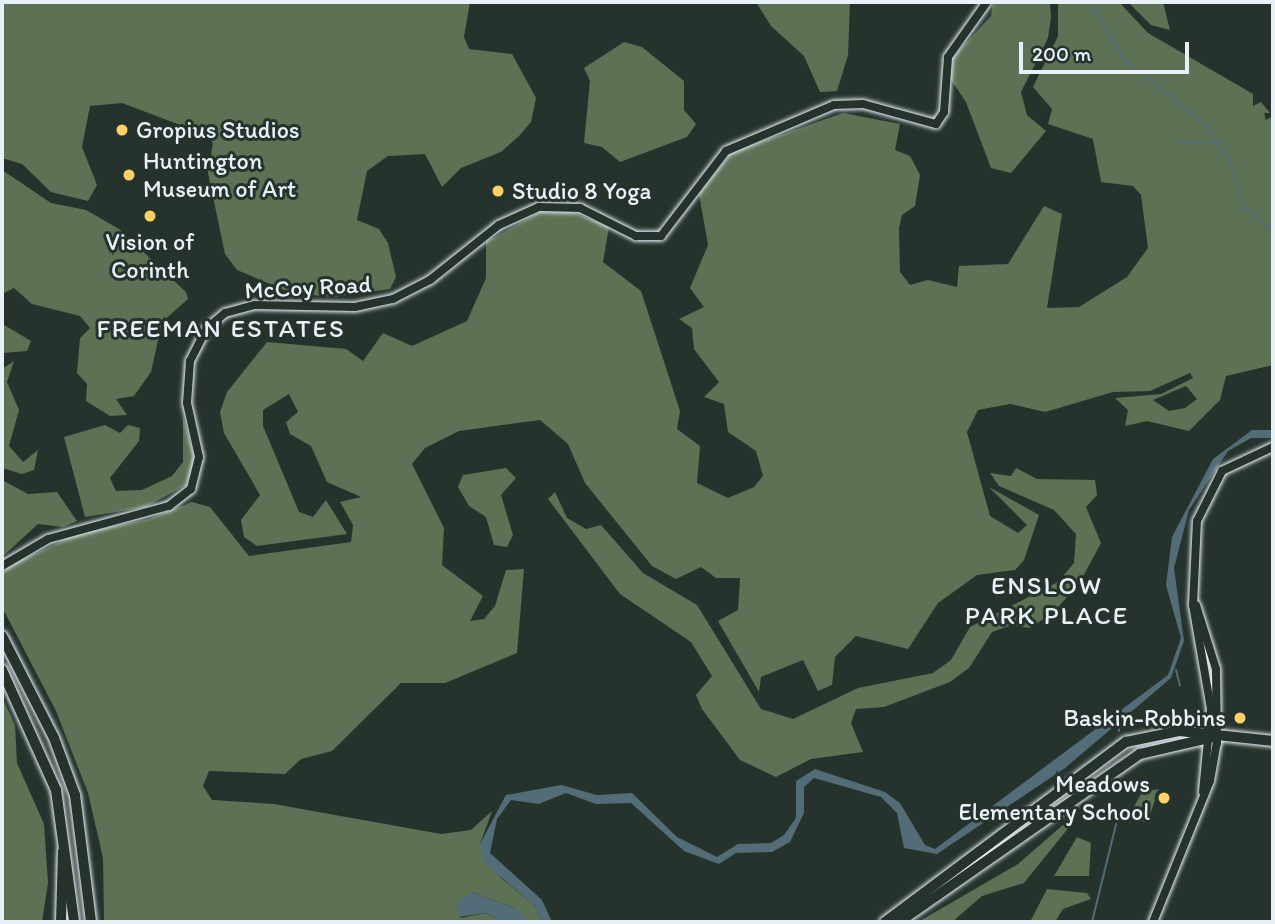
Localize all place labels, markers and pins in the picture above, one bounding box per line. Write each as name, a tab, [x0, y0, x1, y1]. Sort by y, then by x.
place label: Gropius Studios	[136, 116, 300, 144]
marker: Gropius Studios	[114, 122, 130, 138]
place label: Huntington Museum of Art	[143, 147, 296, 203]
marker: Huntington Museum of Art	[121, 167, 137, 183]
place label: Studio 8 Yoga	[512, 177, 651, 205]
marker: Studio 8 Yoga	[490, 183, 506, 199]
marker: Vision of Corinth	[142, 208, 158, 224]
place label: Vision of Corinth	[106, 228, 194, 284]
place label: Baskin-Robbins	[1064, 704, 1226, 732]
marker: Baskin-Robbins	[1232, 710, 1248, 726]
place label: Meadows Elementary School	[959, 770, 1150, 826]
marker: Meadows Elementary School	[1156, 790, 1172, 806]

